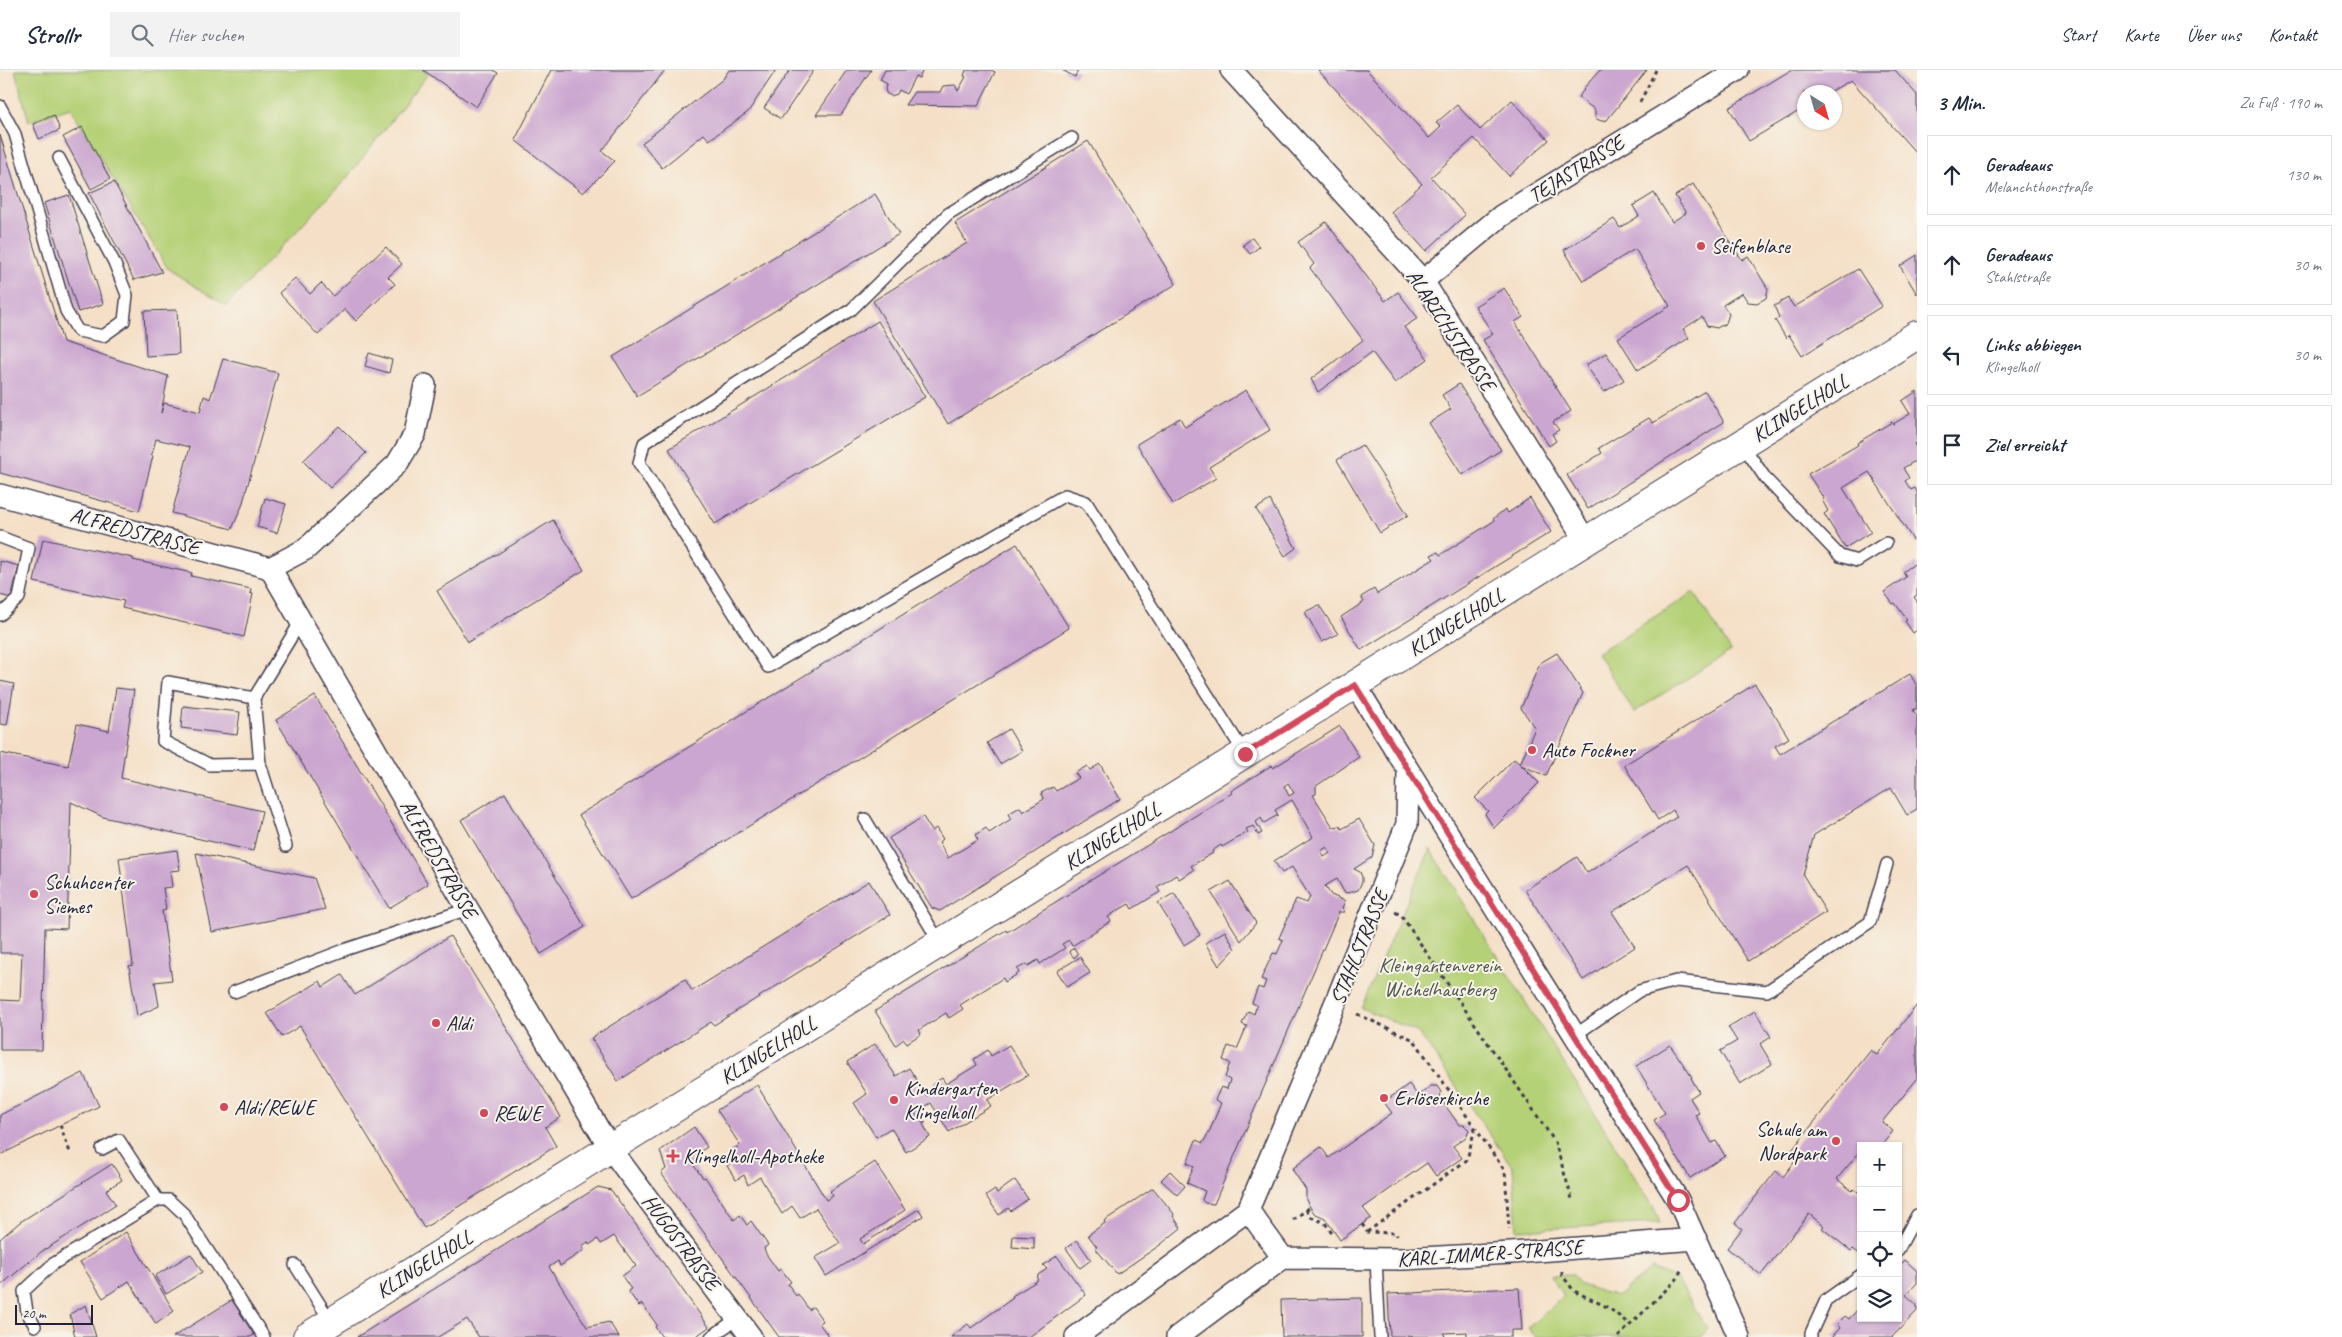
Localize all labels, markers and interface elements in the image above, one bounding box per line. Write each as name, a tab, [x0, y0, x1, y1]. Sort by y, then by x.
search box	[110, 12, 460, 57]
text: Strollr	[25, 20, 80, 50]
icon: search	[128, 21, 156, 49]
text: Hier suchen	[168, 23, 244, 47]
text: Start	[2061, 24, 2096, 46]
text: Karte	[2124, 24, 2159, 46]
text: Über uns	[2187, 24, 2241, 46]
text: Kontakt	[2269, 24, 2317, 46]
north arrow	[1797, 85, 1842, 130]
text: 3 Min.	[1937, 90, 1985, 116]
text: Zu Fuß · 190 m	[2239, 93, 2322, 113]
street label: TEJASTRASSE	[1523, 128, 1631, 209]
text: Geradeaus	[1985, 153, 2052, 177]
icon: ahead	[1938, 161, 1966, 189]
text: 130 m	[2287, 165, 2321, 185]
text: Melanchthonstraße	[1985, 177, 2092, 197]
place label: Seifenblase	[1711, 233, 1791, 259]
marker: Seifenblase	[1695, 240, 1707, 252]
text: Geradeaus	[1985, 243, 2052, 267]
icon: ahead	[1938, 251, 1966, 279]
text: 30 m	[2294, 255, 2321, 275]
street label: ALARICHSTRASSE	[1401, 264, 1503, 398]
text: Stahlstraße	[1985, 267, 2050, 287]
text: Links abbiegen	[1985, 333, 2081, 357]
icon: left	[1938, 341, 1966, 369]
text: 30 m	[2294, 345, 2321, 365]
text: Klingelholl	[1985, 357, 2038, 377]
street label: KLINGELHOLL	[1747, 368, 1853, 448]
icon: arrive	[1938, 431, 1966, 459]
text: Ziel erreicht	[1985, 433, 2065, 457]
street label: ALFREDSTRASSE	[68, 501, 205, 561]
street label: KLINGELHOLL	[1403, 582, 1509, 662]
place label: Auto Fockner	[1542, 737, 1636, 763]
route end	[1234, 743, 1257, 766]
marker: Auto Fockner	[1526, 744, 1538, 756]
street label: ALFREDSTRASSE	[395, 795, 485, 925]
street label: KLINGELHOLL	[1059, 796, 1165, 876]
place label: Schuhcenter Siemes	[44, 869, 136, 919]
street label: STAHLSTRASSE	[1324, 883, 1395, 1008]
marker: Schuhcenter Siemes	[28, 888, 40, 900]
park label: Kleingartenverein Wichelhausberg	[1379, 952, 1503, 1002]
place label: Aldi	[446, 1010, 475, 1036]
street label: KLINGELHOLL	[715, 1010, 821, 1090]
marker: Aldi	[430, 1017, 442, 1029]
place label: Kindergarten Klingelholl	[904, 1075, 998, 1125]
place label: Erlöserkirche	[1394, 1085, 1489, 1111]
marker: Erlöserkirche	[1378, 1092, 1390, 1104]
place label: Aldi/REWE	[234, 1094, 317, 1120]
marker: Kindergarten Klingelholl	[888, 1094, 900, 1106]
place label: REWE	[494, 1100, 544, 1126]
marker: Aldi/REWE	[218, 1101, 230, 1113]
marker: REWE	[478, 1107, 490, 1119]
place label: Schule am Nordpark	[1756, 1116, 1828, 1166]
marker: Schule am Nordpark	[1830, 1135, 1842, 1147]
map controls	[1857, 1142, 1902, 1322]
button: +	[1857, 1142, 1902, 1187]
place label: Klingelholl-Apotheke	[683, 1143, 824, 1169]
marker: Klingelholl-Apotheke	[667, 1150, 679, 1162]
button: −	[1857, 1187, 1902, 1232]
street label: HUGOSTRASSE	[636, 1189, 727, 1297]
route start	[1667, 1189, 1690, 1212]
street label: KLINGELHOLL	[371, 1224, 477, 1304]
button: locate	[1857, 1232, 1902, 1277]
street label: KARL-IMMER-STRASSE	[1396, 1233, 1586, 1272]
button: layers	[1857, 1277, 1902, 1322]
scale bar	[15, 1302, 92, 1325]
text: 20 m	[22, 1305, 46, 1322]

